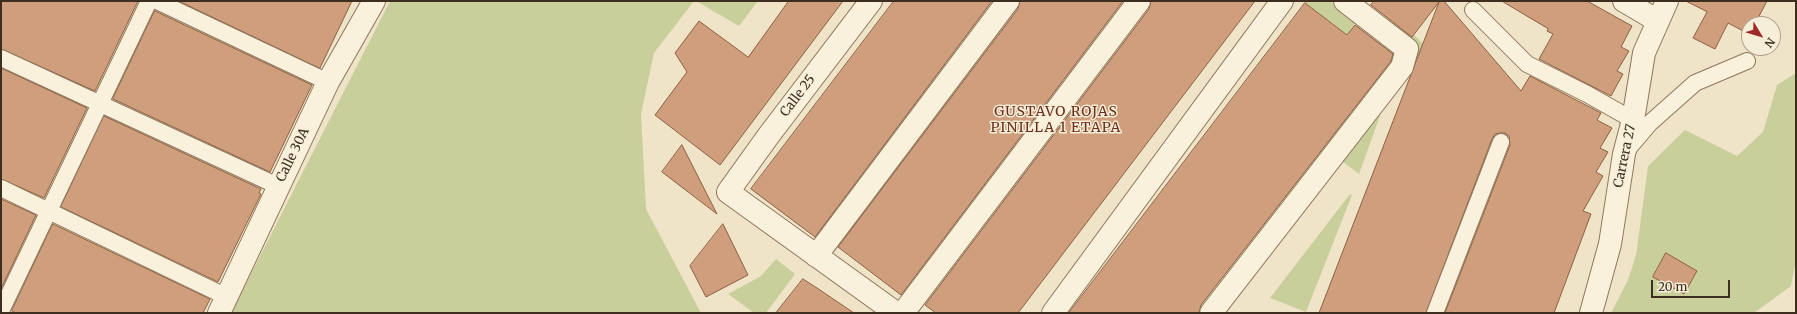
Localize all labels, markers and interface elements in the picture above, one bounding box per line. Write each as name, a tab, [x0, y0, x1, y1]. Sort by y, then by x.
north arrow	[1741, 16, 1781, 56]
text: N	[1761, 35, 1778, 51]
street label: Calle 25	[777, 72, 819, 120]
district label: GUSTAVO ROJAS PINILLA 1 ETAPA	[991, 104, 1121, 136]
street label: Carrera 27	[1611, 123, 1639, 189]
street label: Calle 30A	[273, 125, 313, 185]
scale bar	[1653, 272, 1732, 298]
text: 20 m	[1658, 279, 1687, 294]

